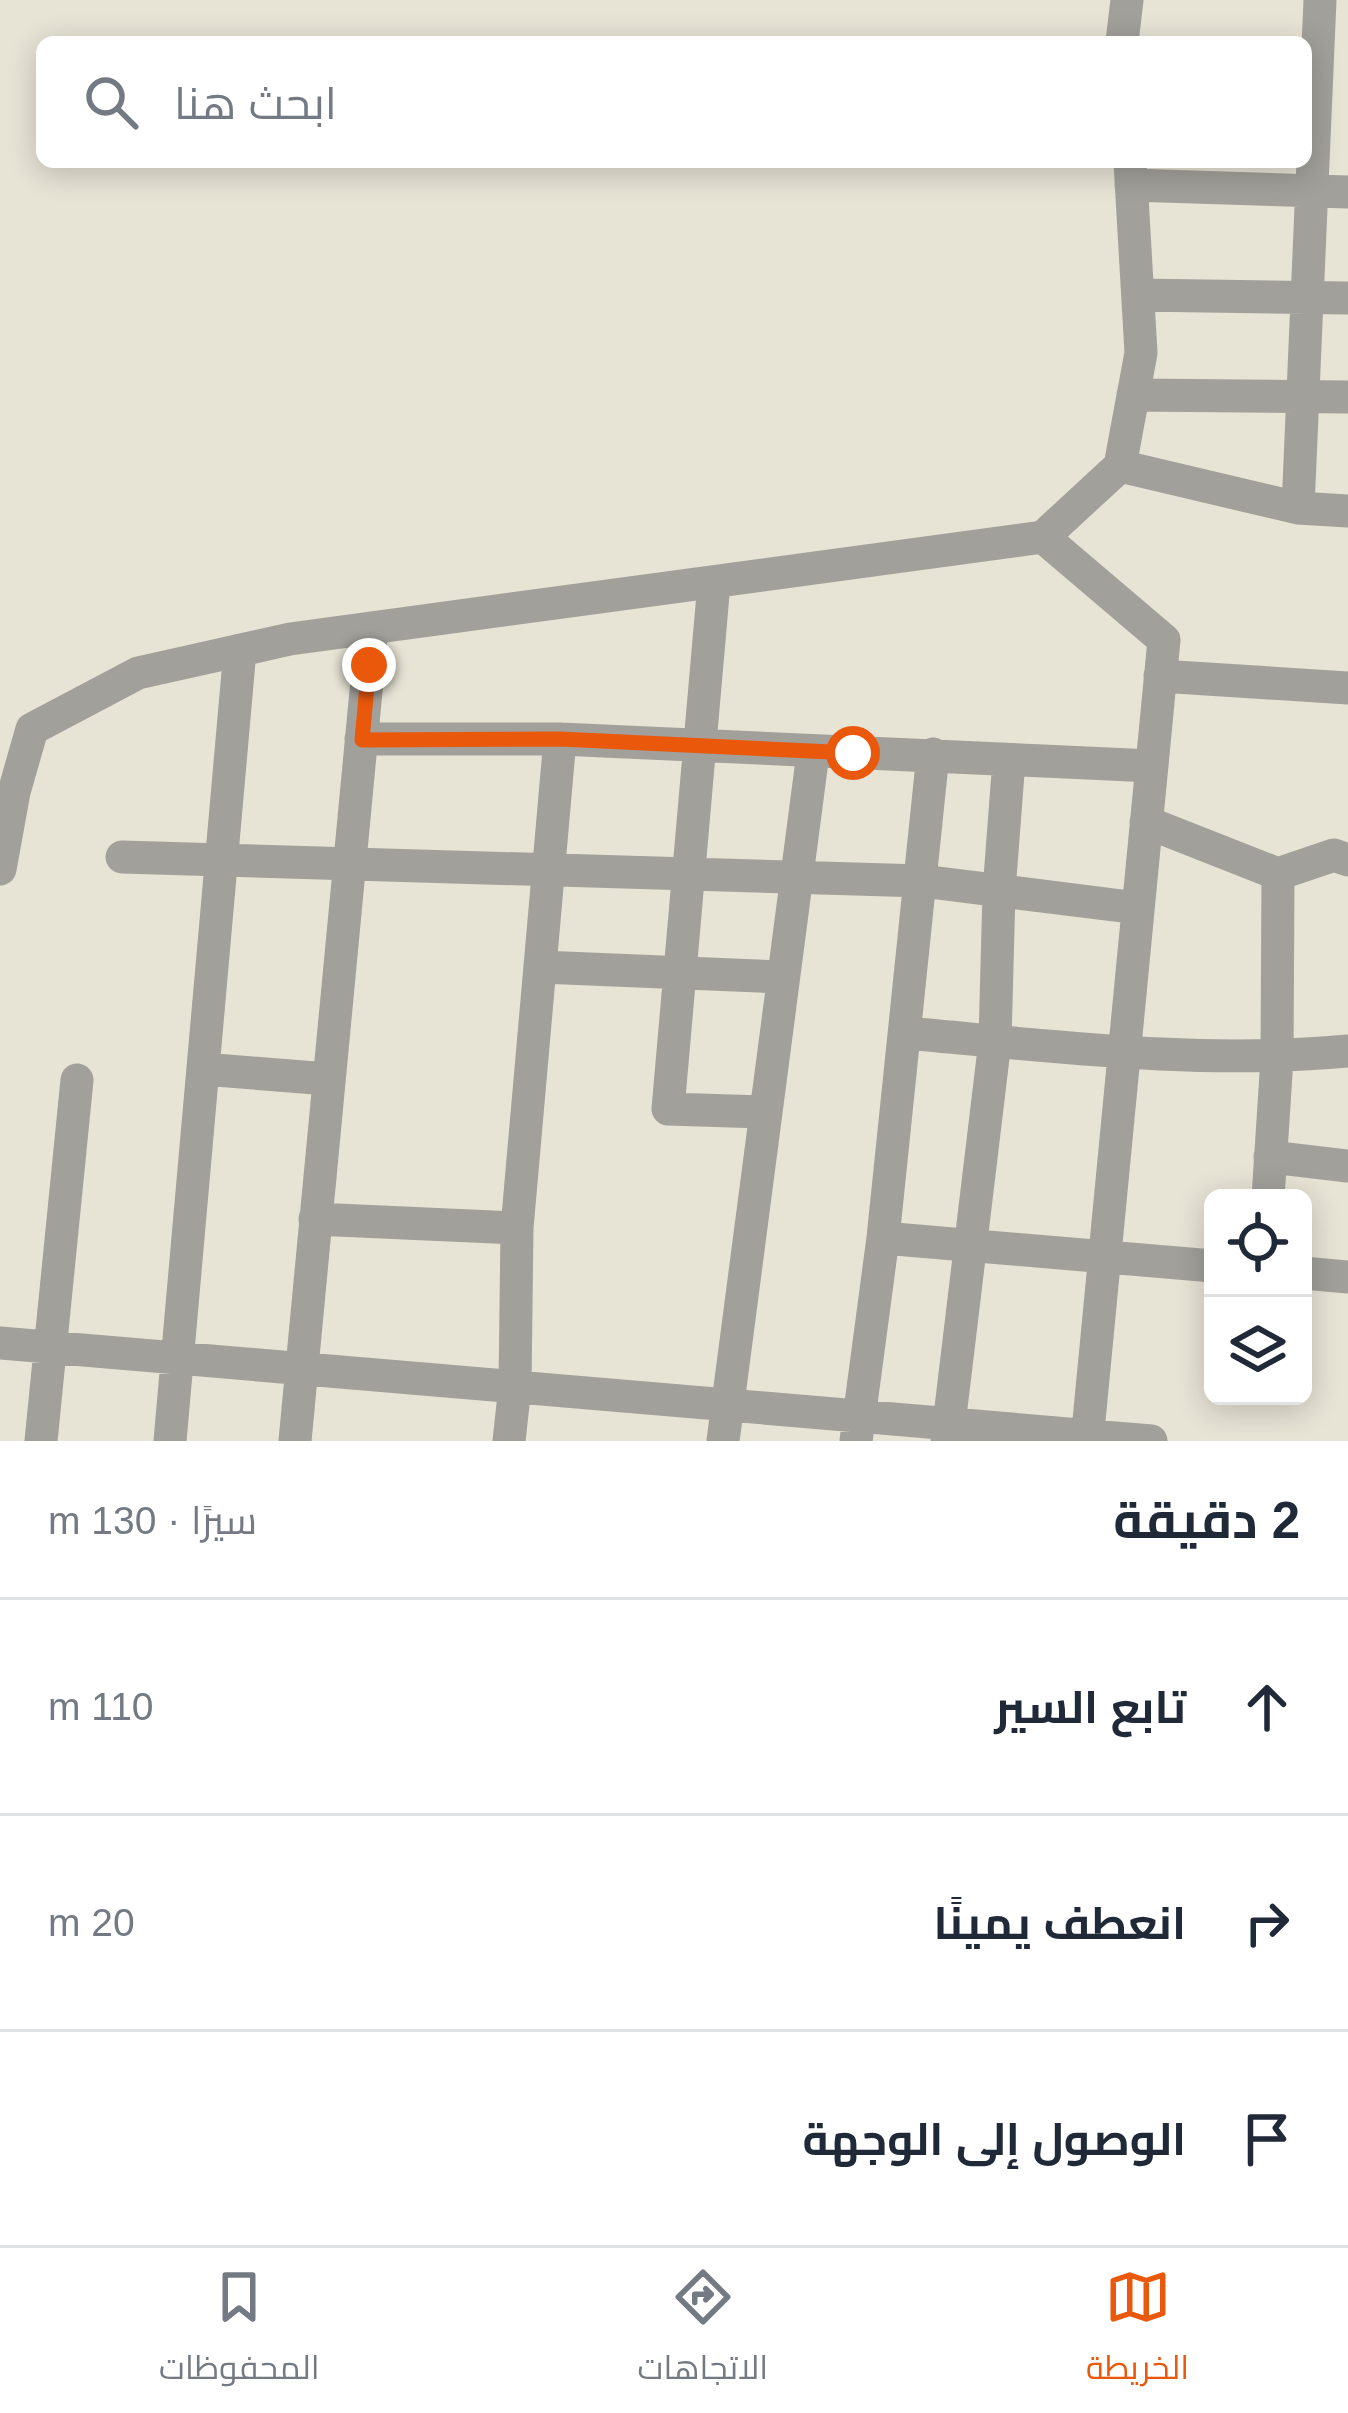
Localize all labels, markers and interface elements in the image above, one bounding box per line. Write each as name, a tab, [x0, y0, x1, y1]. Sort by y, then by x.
search box	[36, 36, 1312, 168]
icon: search	[78, 69, 144, 135]
text: ابحث هنا	[174, 78, 337, 129]
route end	[342, 638, 396, 692]
route start	[826, 726, 880, 780]
map controls	[1204, 1189, 1312, 1405]
button: locate	[1204, 1189, 1312, 1297]
button: layers	[1204, 1297, 1312, 1405]
text: 2 دقيقة	[1113, 1492, 1300, 1549]
text: سيرًا · 130 m	[48, 1499, 257, 1542]
icon: ahead	[1234, 1674, 1300, 1740]
text: تابع السير	[995, 1682, 1186, 1733]
text: 110 m	[48, 1685, 154, 1728]
icon: right	[1234, 1890, 1300, 1956]
text: انعطف يمينًا	[934, 1898, 1186, 1949]
text: 20 m	[48, 1901, 135, 1944]
icon: arrive	[1234, 2106, 1300, 2172]
text: الوصول إلى الوجهة	[802, 2114, 1186, 2165]
tab: المحفوظات	[159, 2264, 320, 2398]
tab: الاتجاهات	[637, 2264, 768, 2398]
tab: الخريطة	[1086, 2264, 1189, 2398]

